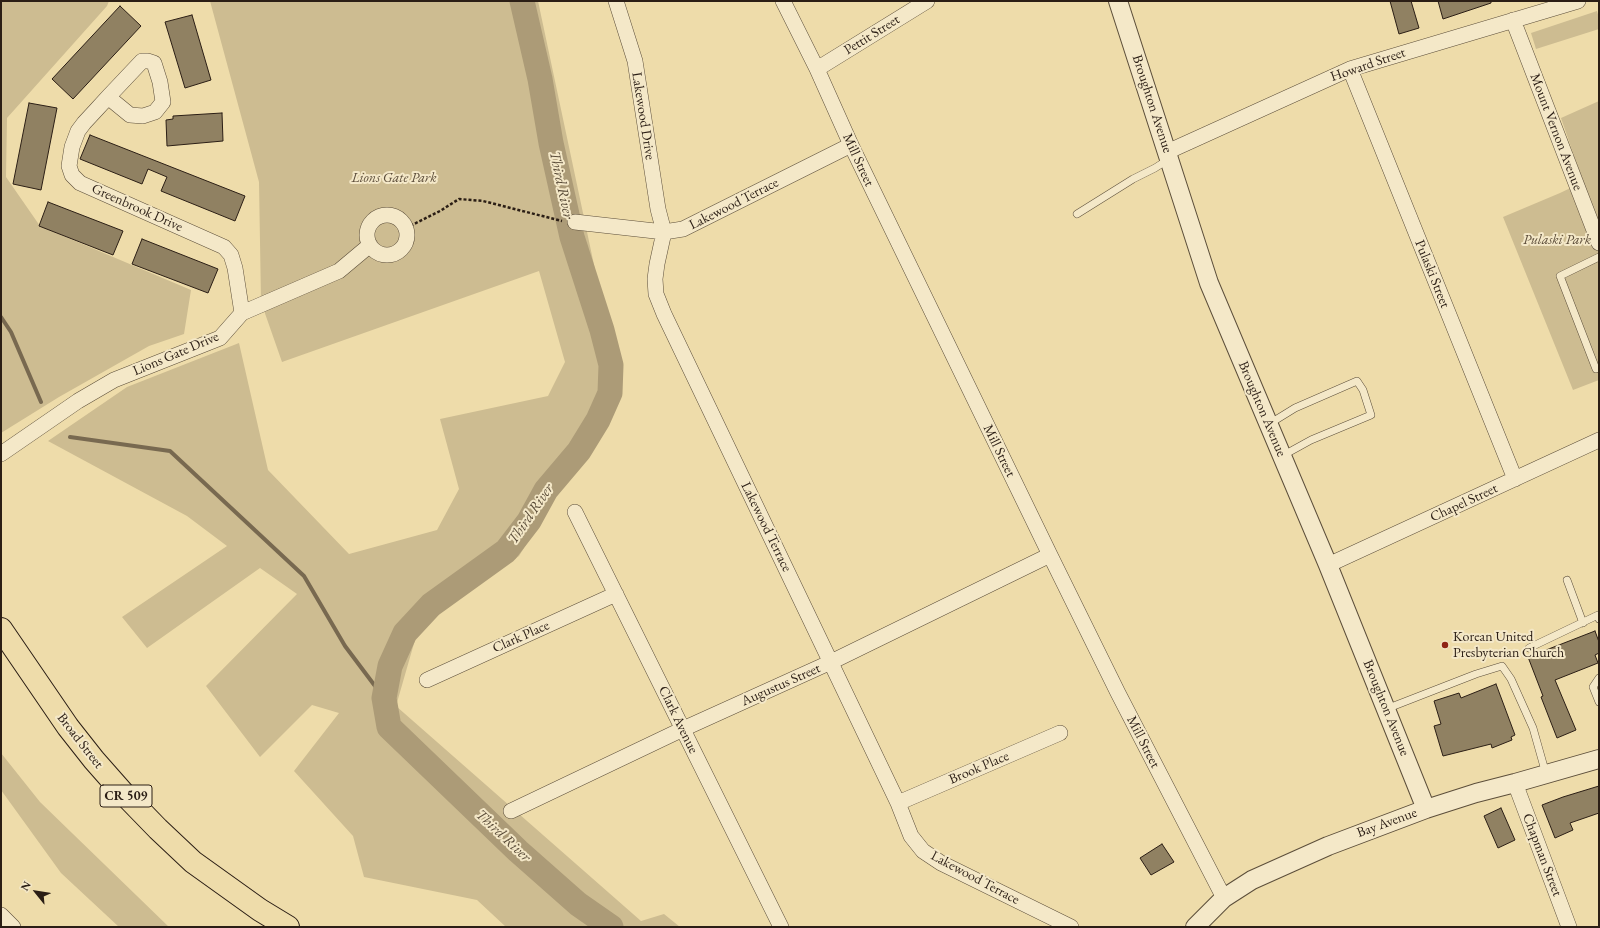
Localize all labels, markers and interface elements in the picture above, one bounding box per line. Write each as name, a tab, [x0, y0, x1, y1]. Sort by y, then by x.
street label: Pettit Street	[841, 11, 903, 59]
street label: Howard Street	[1328, 44, 1408, 86]
street label: Broughton Avenue	[1128, 53, 1176, 155]
street label: Lakewood Drive	[628, 71, 658, 161]
street label: Mount Vernon Avenue	[1526, 71, 1586, 193]
street label: Mill Street	[838, 131, 878, 189]
water label: Third River	[545, 149, 577, 221]
park label: Lions Gate Park	[351, 170, 437, 186]
street label: Lakewood Terrace	[687, 174, 781, 234]
street label: Greenbrook Drive	[89, 180, 185, 236]
park label: Pulaski Park	[1523, 232, 1591, 248]
street label: Pulaski Street	[1411, 237, 1453, 311]
street label: Lions Gate Drive	[131, 328, 221, 380]
street label: Broughton Avenue	[1234, 359, 1290, 459]
street label: Mill Street	[979, 422, 1019, 480]
street label: Lakewood Terrace	[737, 479, 795, 575]
water label: Third River	[504, 480, 558, 548]
street label: Chapel Street	[1428, 480, 1500, 526]
street label: Clark Place	[490, 617, 552, 657]
place label: Korean United Presbyterian Church	[1453, 629, 1564, 662]
marker: Korean United Presbyterian Church	[1440, 640, 1450, 650]
street label: Broughton Avenue	[1359, 657, 1413, 759]
street label: Augustus Street	[739, 660, 823, 710]
street label: Clark Avenue	[654, 683, 702, 757]
street label: Broad Street	[53, 710, 107, 772]
street label: Mill Street	[1123, 713, 1163, 771]
street label: Brook Place	[947, 748, 1011, 788]
road number: CR 509	[100, 785, 152, 807]
street label: Bay Avenue	[1355, 804, 1419, 842]
water label: Third River	[472, 806, 534, 866]
street label: Chapman Street	[1518, 811, 1566, 899]
street label: Lakewood Terrace	[928, 848, 1022, 908]
north arrow	[16, 872, 56, 912]
text: N	[17, 879, 34, 893]

